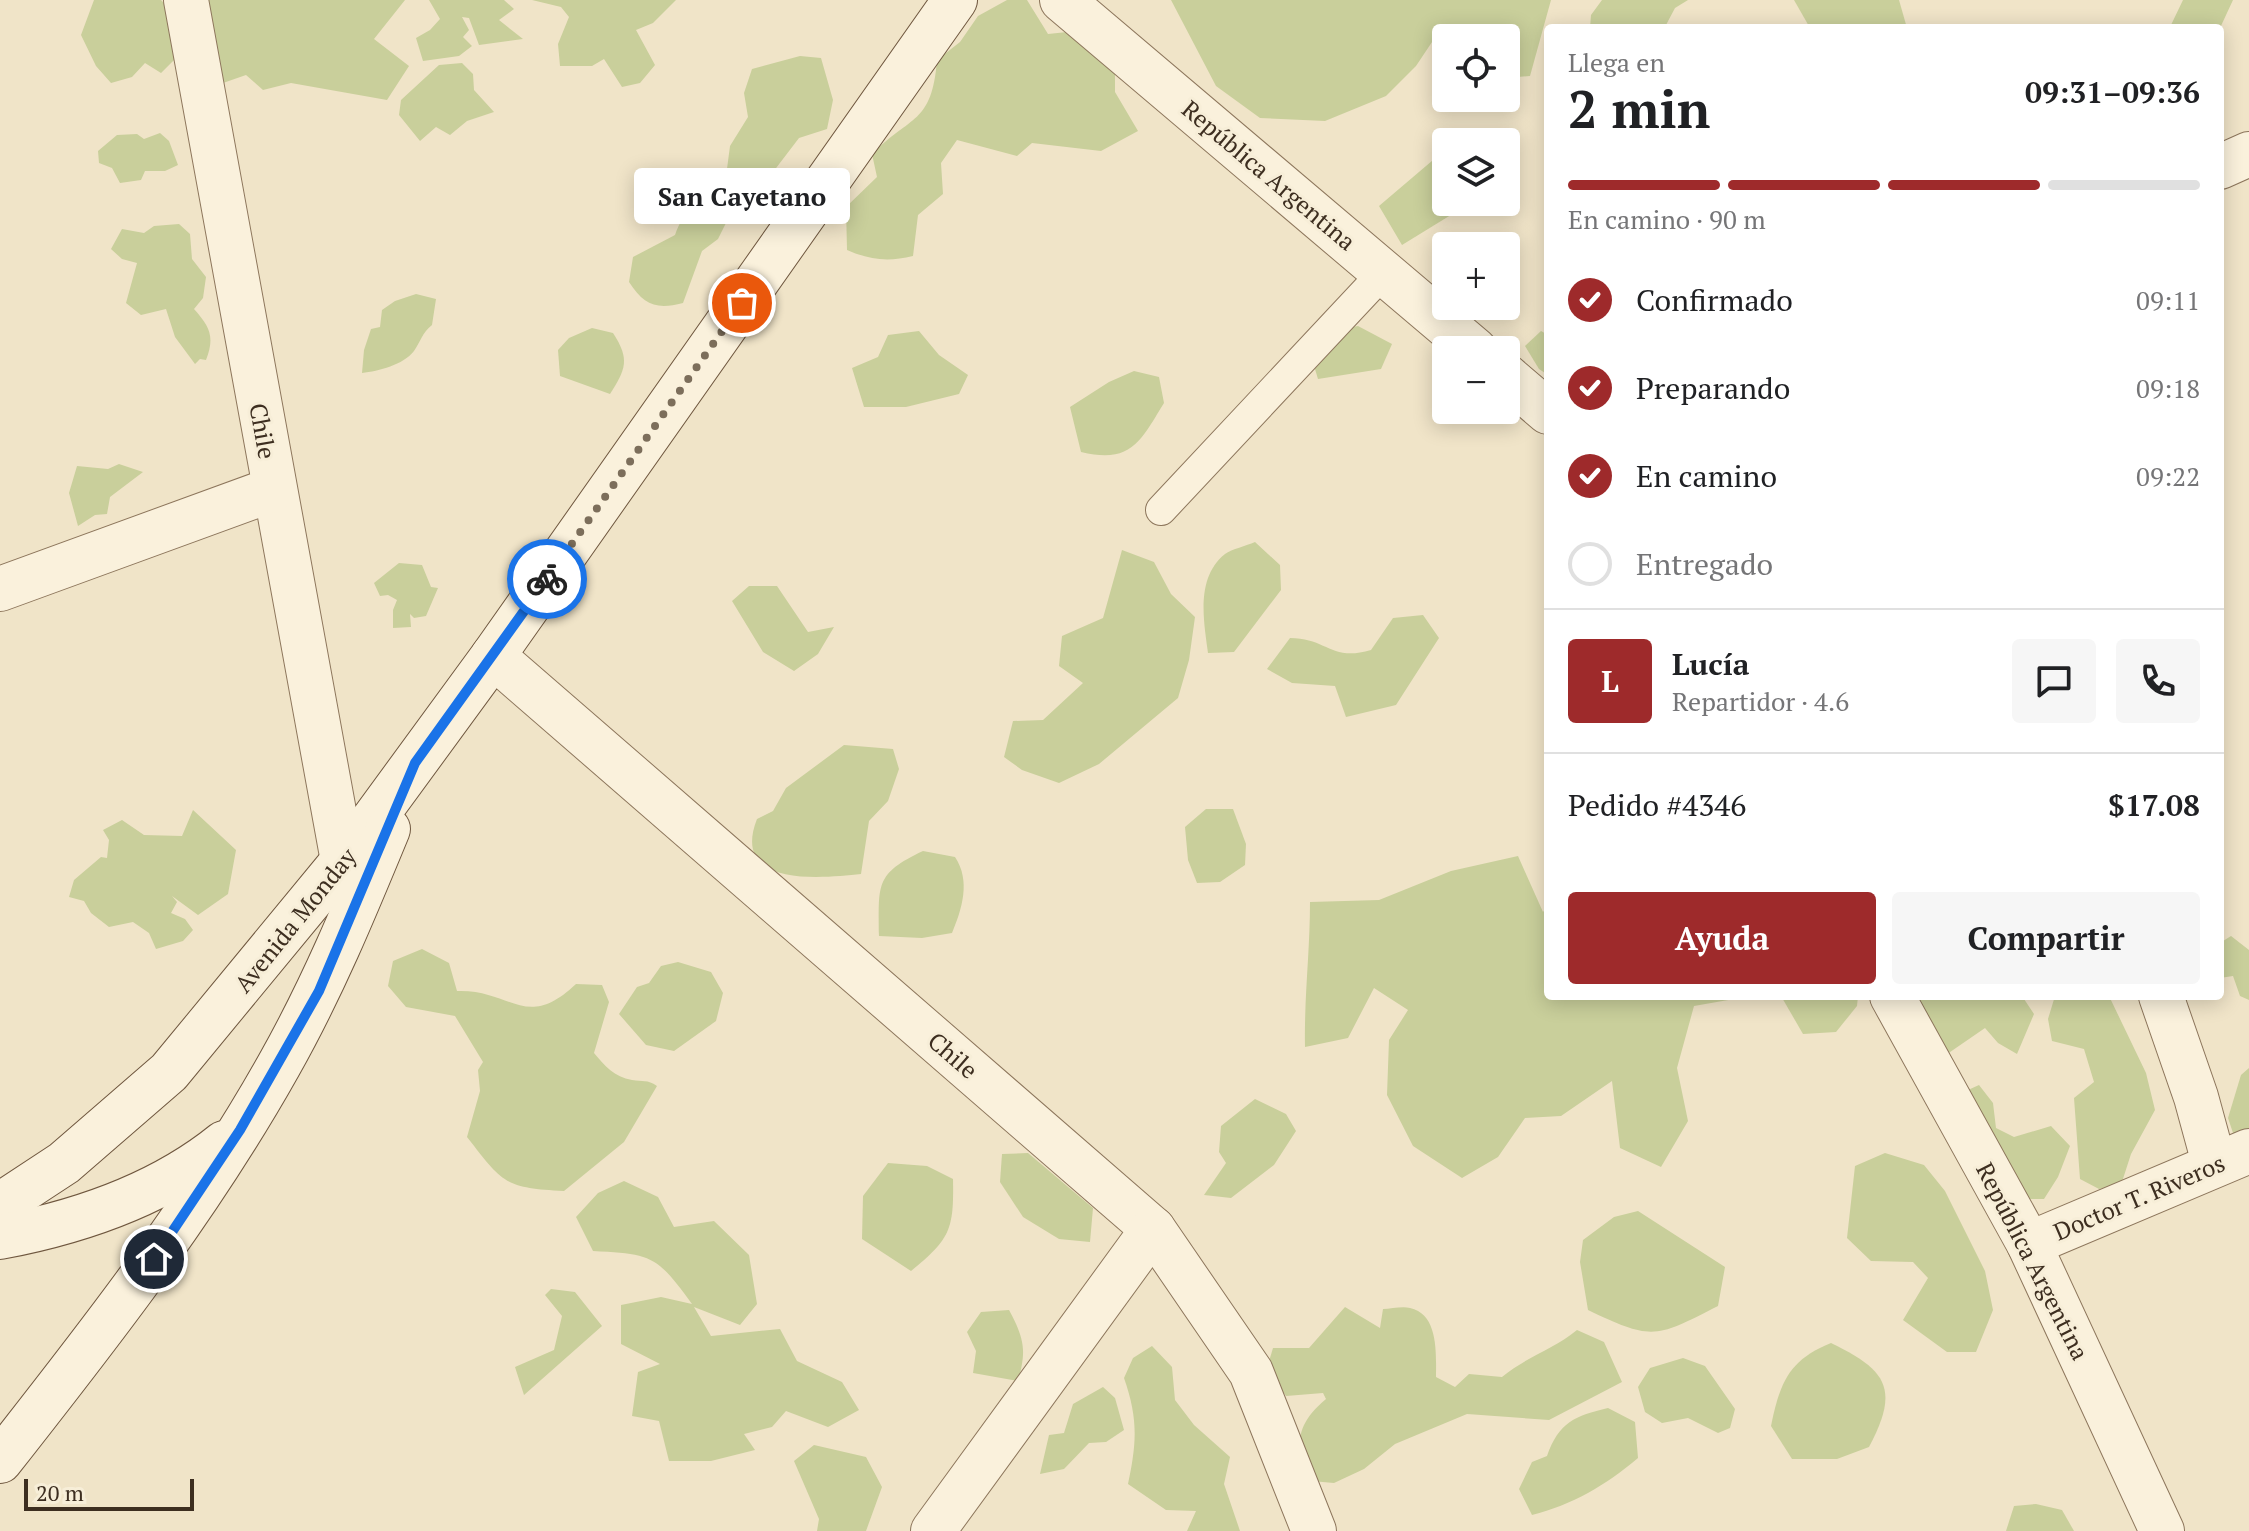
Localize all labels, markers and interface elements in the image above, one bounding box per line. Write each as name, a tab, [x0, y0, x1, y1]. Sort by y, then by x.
map controls	[1432, 24, 1520, 424]
button: locate	[1432, 24, 1520, 112]
text: Llega en	[1568, 45, 1665, 79]
text: 09:31–09:36	[2025, 72, 2200, 112]
text: 2 min	[1568, 74, 1710, 143]
street label: República Argentina	[1175, 93, 1363, 257]
button: layers	[1432, 128, 1520, 216]
callout: San Cayetano	[634, 167, 850, 223]
text: San Cayetano	[658, 179, 826, 213]
text: En camino · 90 m	[1568, 202, 1766, 236]
button: +	[1432, 232, 1520, 320]
pin	[708, 269, 776, 337]
icon: check	[1568, 278, 1612, 322]
text: Confirmado	[1636, 280, 1793, 320]
icon: bag	[720, 281, 764, 325]
text: 09:11	[2136, 283, 2200, 317]
button: −	[1432, 336, 1520, 424]
icon: check	[1568, 366, 1612, 410]
text: Preparando	[1636, 368, 1790, 408]
text: 09:18	[2136, 371, 2200, 405]
street label: Chile	[242, 401, 284, 461]
icon: check	[1568, 454, 1612, 498]
text: En camino	[1636, 456, 1777, 496]
text: 09:22	[2136, 459, 2200, 493]
courier	[507, 539, 587, 619]
text: Entregado	[1636, 544, 1773, 584]
icon: bike	[525, 557, 569, 601]
button: chat	[2012, 639, 2096, 723]
button: phone	[2116, 639, 2200, 723]
text: Lucía	[1672, 644, 1749, 684]
text: L	[1601, 661, 1619, 701]
text: Repartidor · 4.6	[1672, 684, 1849, 718]
text: Pedido #4346	[1568, 785, 1746, 825]
text: $17.08	[2108, 785, 2200, 825]
street label: Avenida Monday	[227, 840, 364, 999]
button: Ayuda	[1568, 892, 1876, 984]
button: Compartir	[1892, 892, 2200, 984]
street label: Chile	[921, 1025, 985, 1085]
street label: Doctor T. Riveros	[2048, 1146, 2230, 1248]
street label: República Argentina	[1969, 1157, 2097, 1365]
pin	[120, 1225, 188, 1293]
icon: home	[132, 1237, 176, 1281]
scale bar	[24, 1475, 194, 1511]
text: 20 m	[36, 1478, 84, 1507]

